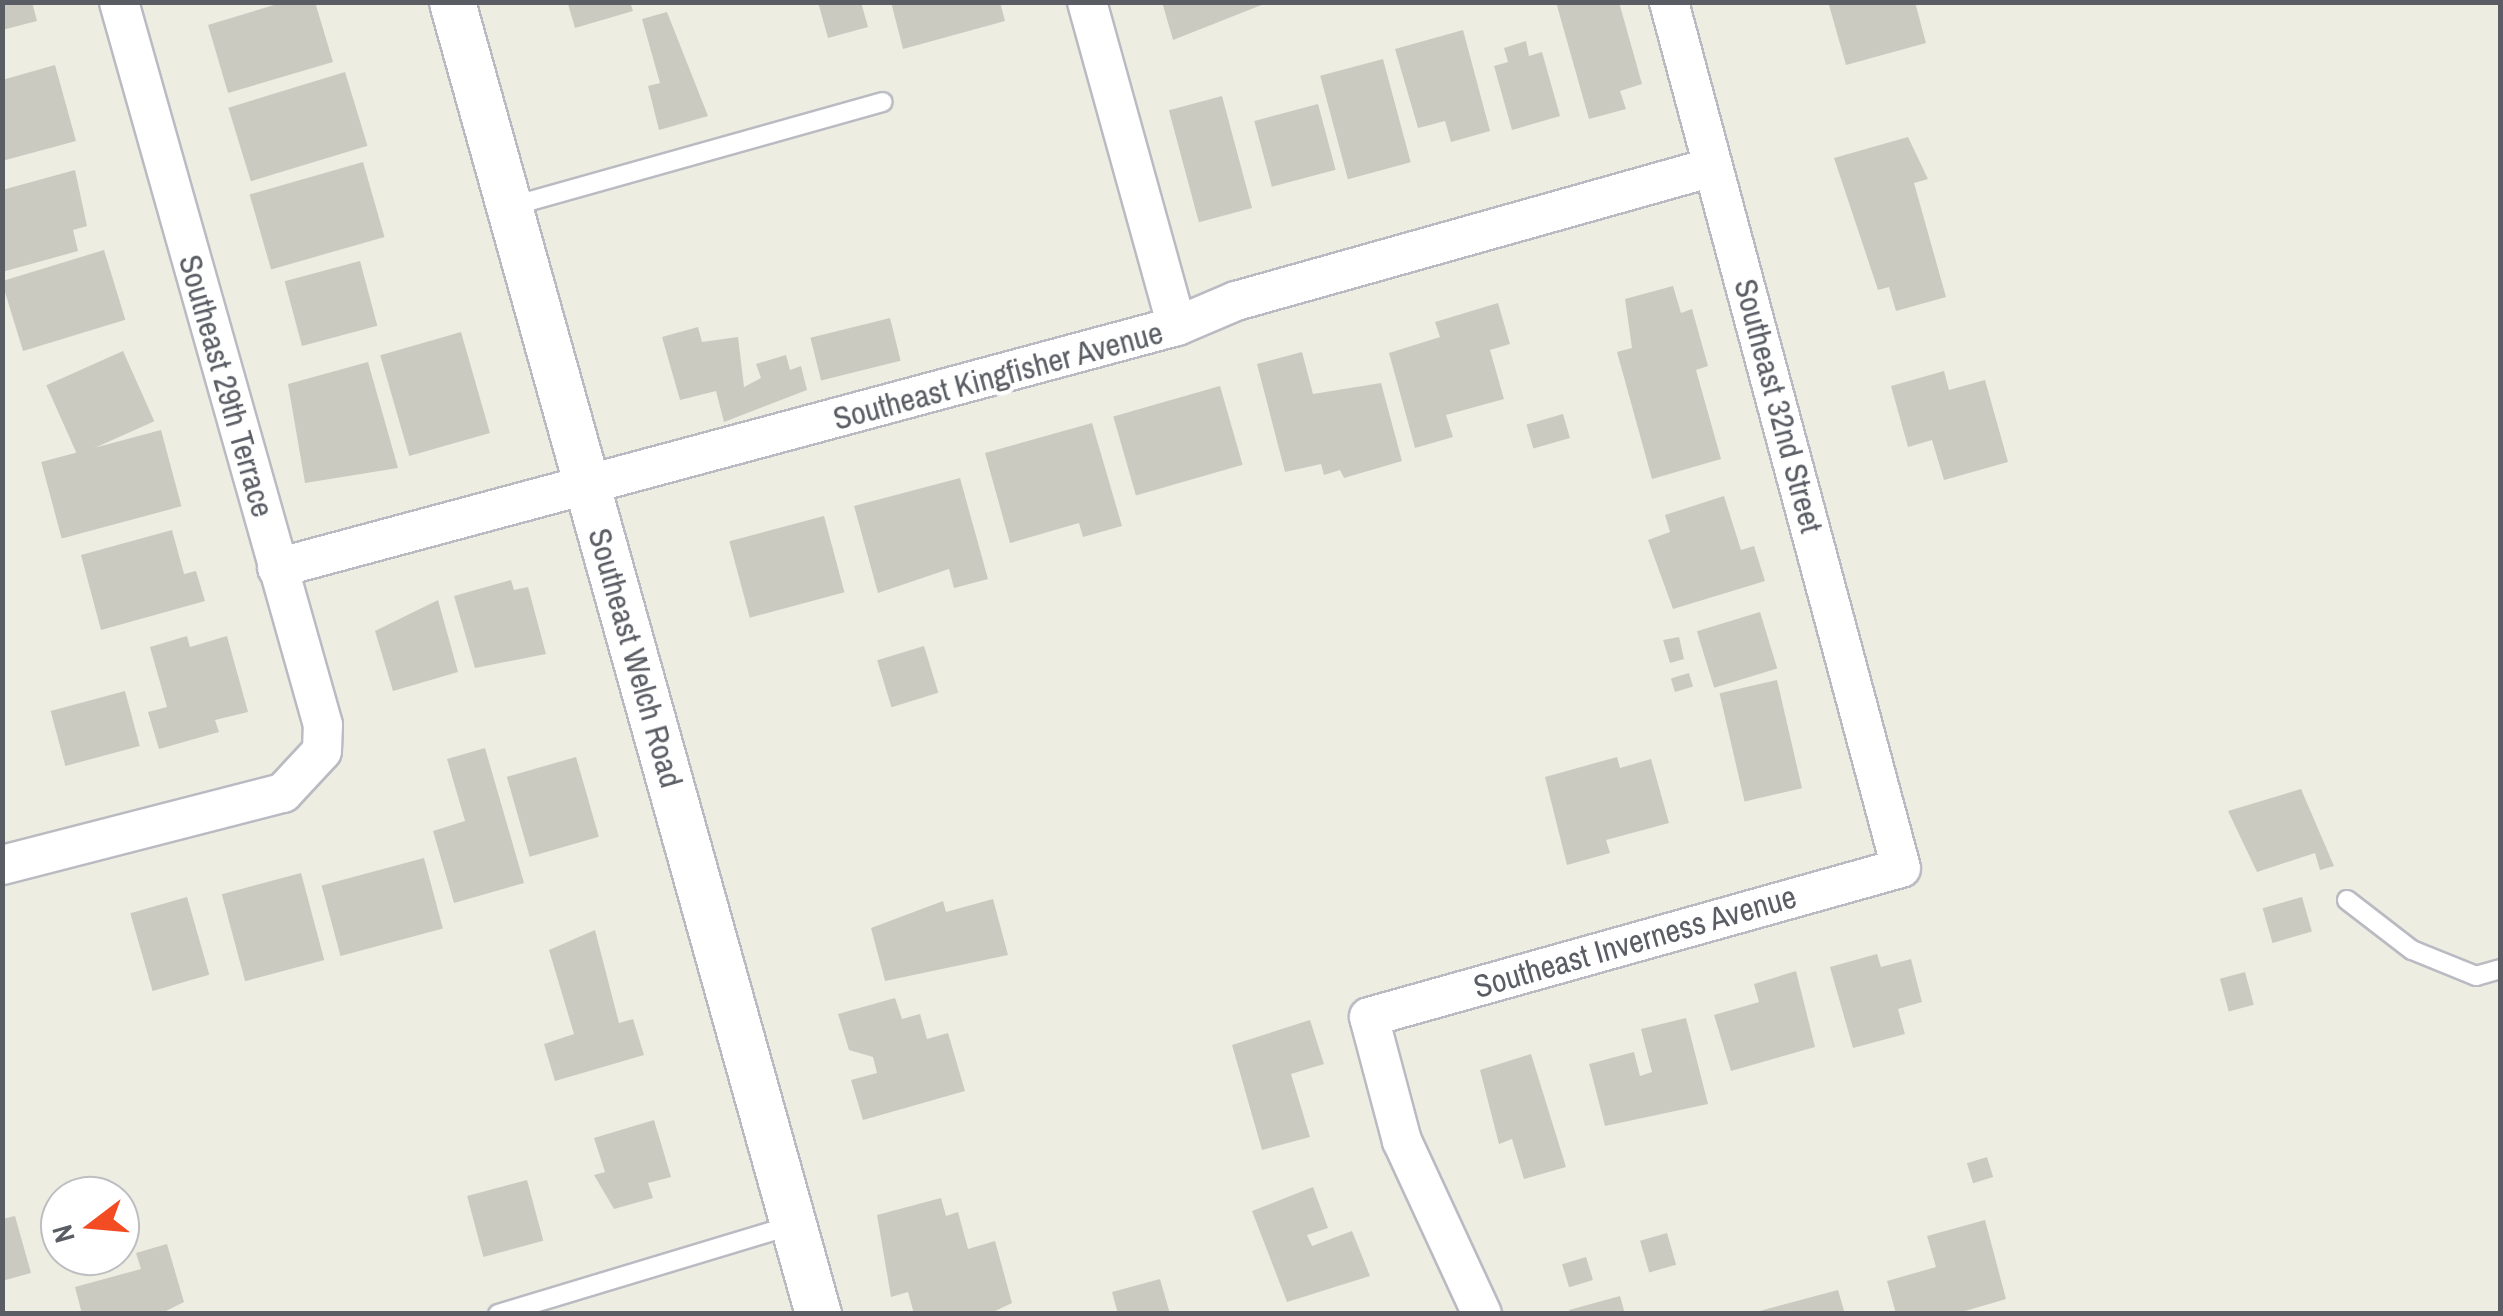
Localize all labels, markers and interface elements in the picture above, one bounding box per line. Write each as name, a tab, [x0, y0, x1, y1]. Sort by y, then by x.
street label: Southeast 29th Terrace	[170, 250, 282, 522]
street label: Southeast 32nd Street	[1726, 275, 1830, 537]
street label: Southeast Kingfisher Avenue	[828, 313, 1168, 439]
street label: Southeast Welch Road	[580, 524, 690, 792]
street label: Southeast Inverness Avenue	[1469, 877, 1801, 1007]
north arrow	[40, 1176, 140, 1276]
text: N	[43, 1221, 84, 1247]

